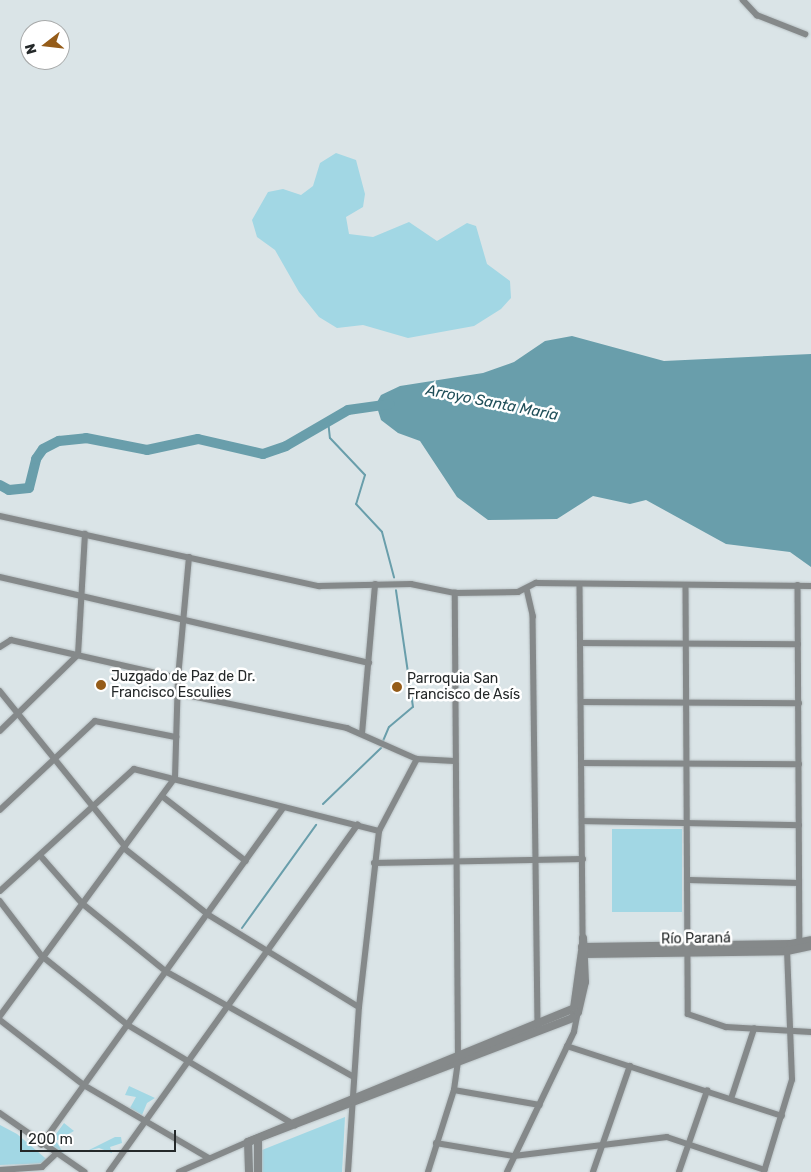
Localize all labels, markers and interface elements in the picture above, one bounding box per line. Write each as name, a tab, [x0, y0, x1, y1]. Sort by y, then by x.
north arrow	[20, 20, 70, 70]
text: N	[22, 42, 41, 56]
water label: Arroyo Santa María	[424, 381, 560, 425]
place label: Juzgado de Paz de Dr. Francisco Esculies	[111, 669, 255, 702]
place label: Parroquia San Francisco de Asís	[407, 671, 520, 704]
marker: Juzgado de Paz de Dr. Francisco Esculies	[95, 679, 107, 691]
marker: Parroquia San Francisco de Asís	[391, 681, 403, 693]
street label: Río Paraná	[661, 930, 731, 948]
scale bar	[22, 1120, 179, 1152]
text: 200 m	[28, 1130, 73, 1148]

